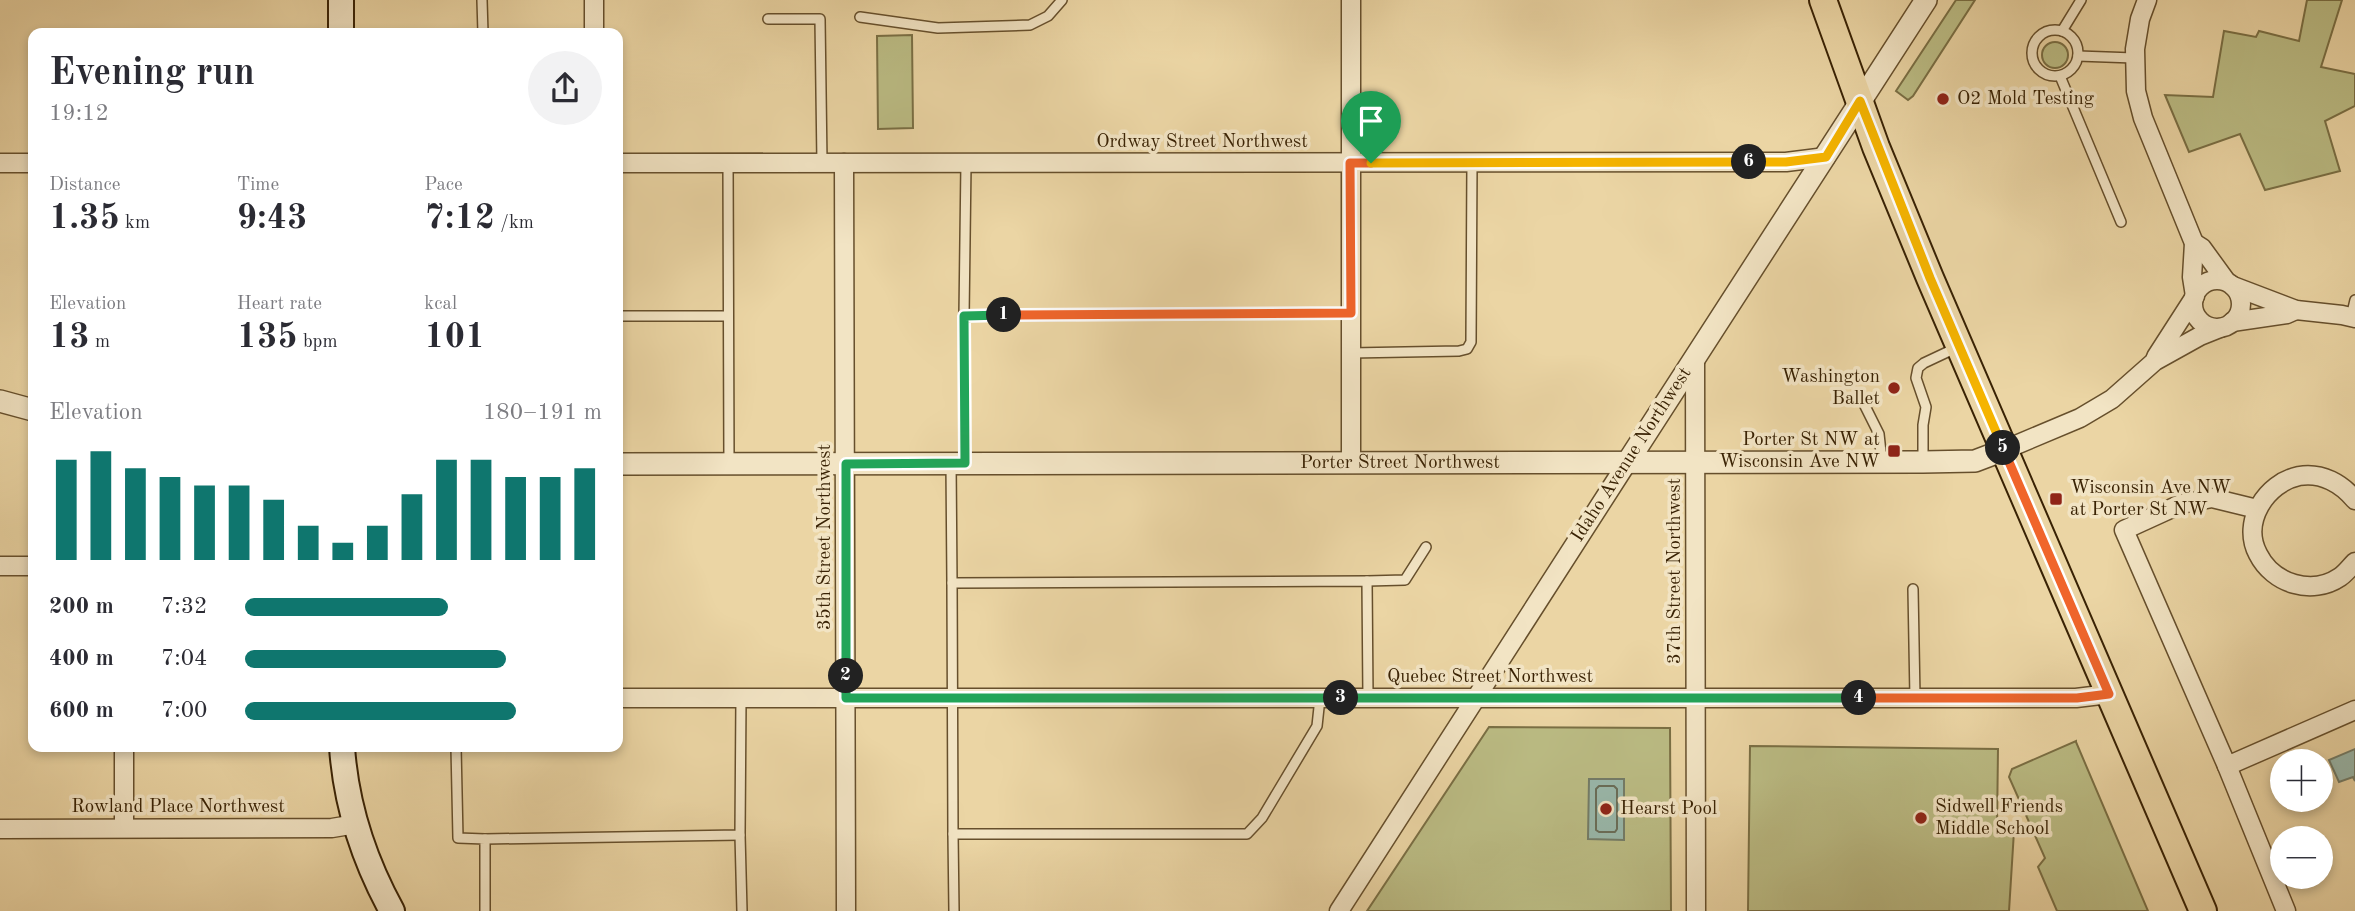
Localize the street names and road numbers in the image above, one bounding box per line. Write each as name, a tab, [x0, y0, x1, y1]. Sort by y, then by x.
street label: Ordway Street Northwest	[1096, 133, 1308, 152]
street label: Idaho Avenue Northwest	[1569, 364, 1695, 546]
street label: 35th Street Northwest	[816, 444, 835, 630]
street label: Porter Street Northwest	[1300, 453, 1500, 472]
street label: 37th Street Northwest	[1666, 478, 1685, 664]
street label: Quebec Street Northwest	[1387, 668, 1593, 687]
street label: Rowland Place Northwest	[71, 798, 285, 817]

